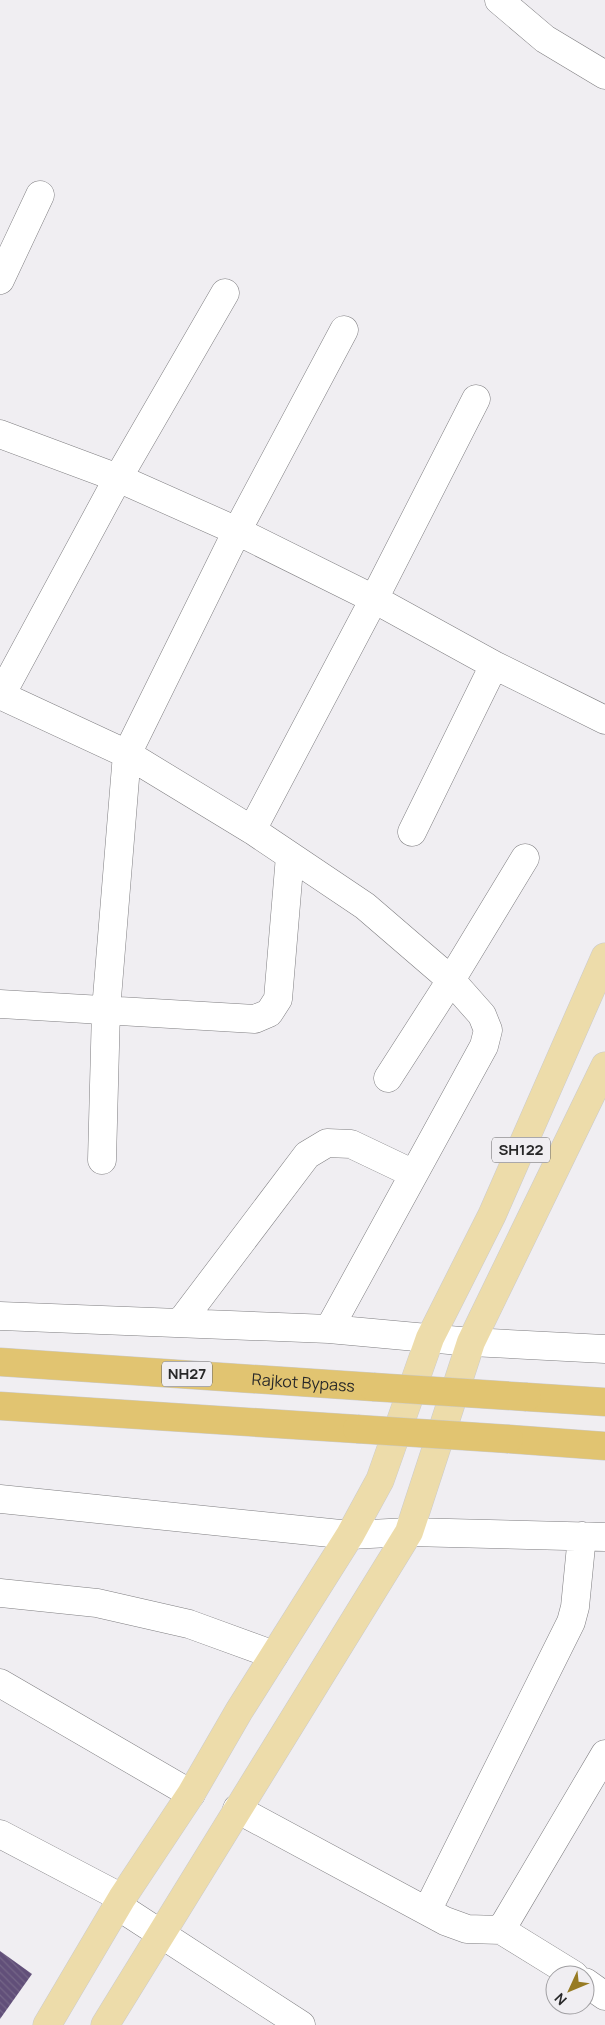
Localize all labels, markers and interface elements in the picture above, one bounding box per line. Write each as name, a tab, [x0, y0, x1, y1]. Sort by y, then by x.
road number: SH122	[492, 1138, 550, 1162]
road number: NH27	[162, 1362, 212, 1386]
street label: Rajkot Bypass	[251, 1368, 356, 1397]
north arrow	[545, 1965, 595, 2015]
text: N	[550, 1989, 571, 2010]

